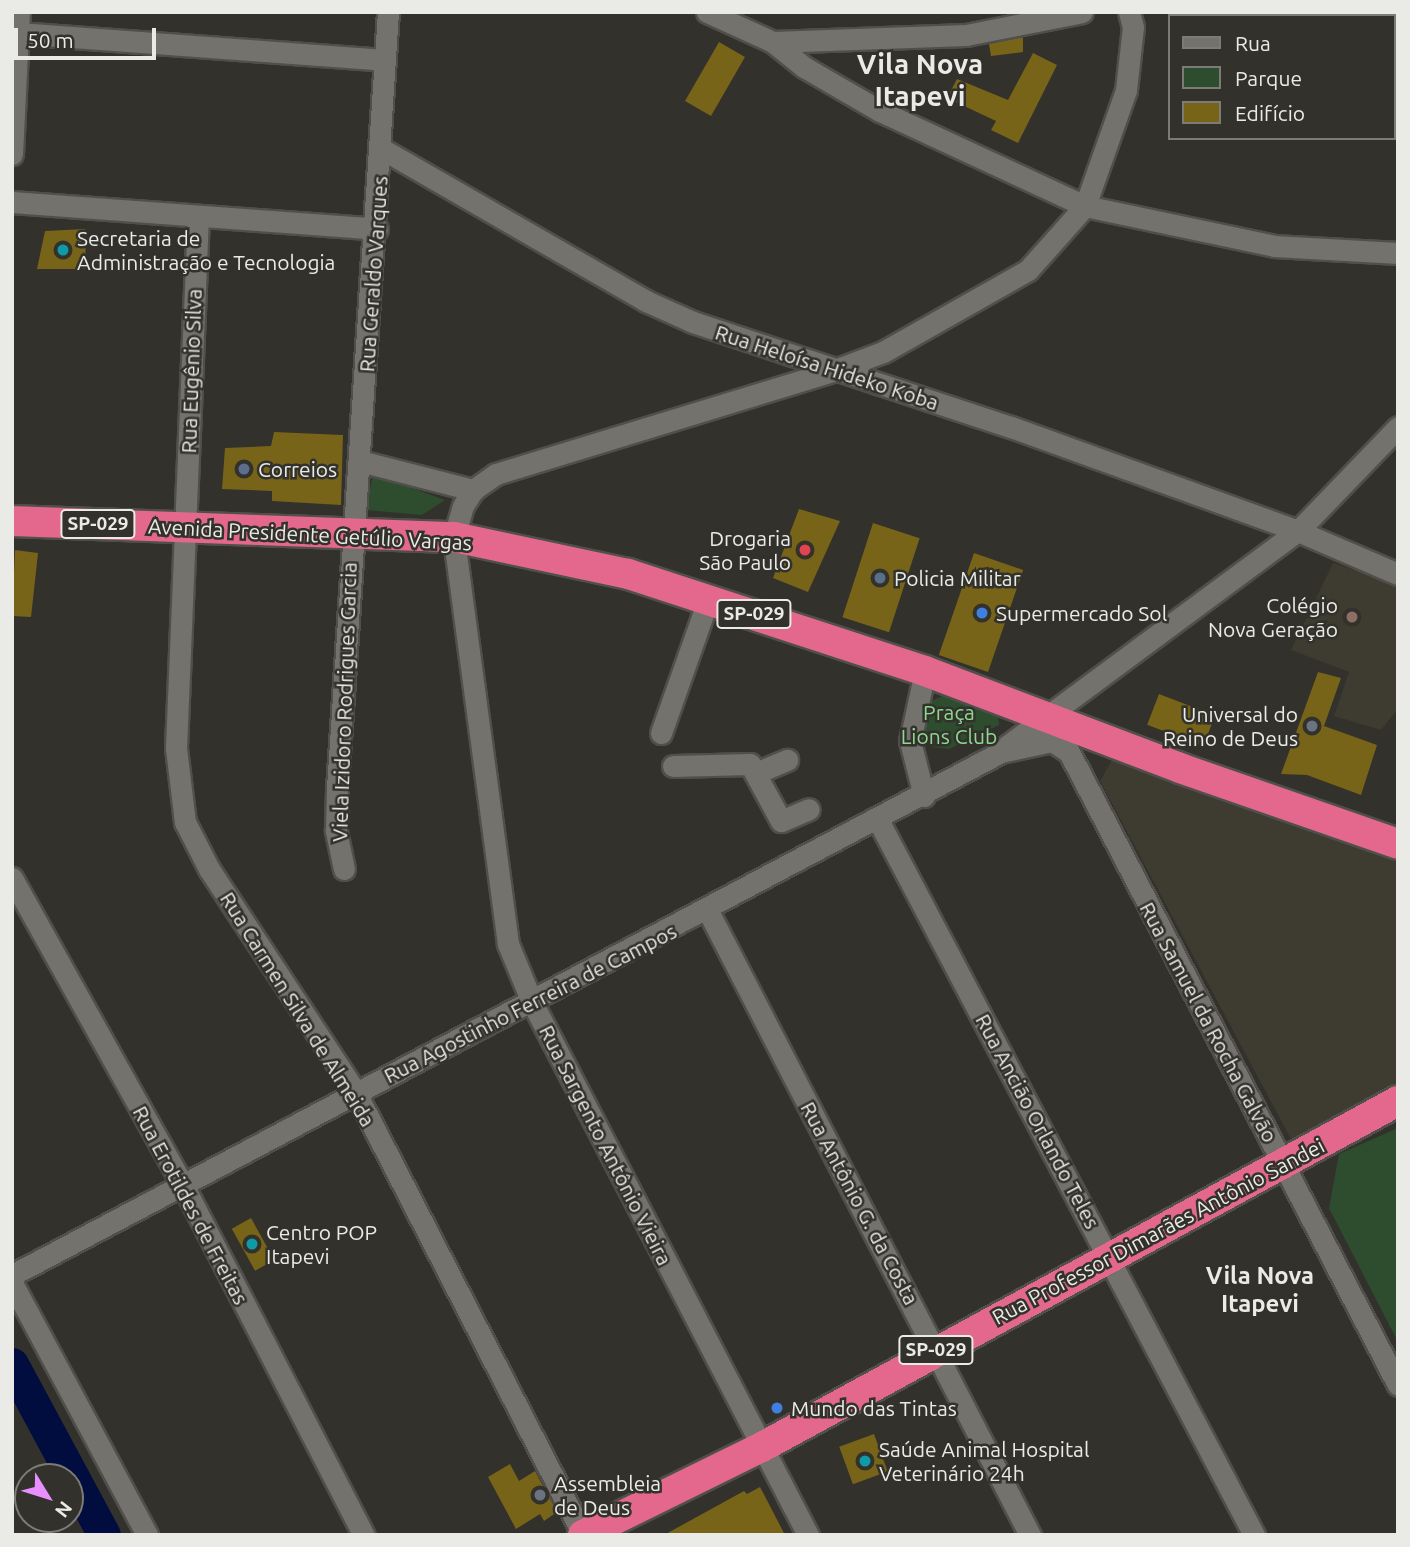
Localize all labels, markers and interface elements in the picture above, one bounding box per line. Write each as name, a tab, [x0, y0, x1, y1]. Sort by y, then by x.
scale bar	[18, 14, 159, 58]
legend	[1168, 14, 1396, 140]
text: 50 m	[27, 28, 74, 52]
text: Rua	[1235, 31, 1271, 55]
district label: Vila Nova Itapevi	[857, 47, 983, 113]
text: Parque	[1235, 66, 1302, 90]
text: Edifício	[1235, 101, 1305, 125]
street label: Rua Geraldo Varques	[354, 175, 392, 373]
place label: Secretaria de Administração e Tecnologia	[77, 225, 335, 275]
marker: Secretaria de Administração e Tecnologia	[55, 242, 71, 258]
street label: Rua Eugênio Silva	[176, 288, 206, 454]
street label: Rua Heloísa Hideko Koba	[712, 319, 942, 415]
place label: Correios	[258, 456, 337, 482]
marker: Correios	[236, 461, 252, 477]
road number: SP-029	[60, 509, 136, 540]
street label: Avenida Presidente Getúlio Vargas	[148, 513, 472, 555]
place label: Drogaria São Paulo	[699, 525, 791, 575]
marker: Drogaria São Paulo	[797, 542, 813, 558]
street label: Viela Izidoro Rodrigues Garcia	[327, 562, 361, 842]
place label: Policia Militar	[894, 565, 1021, 591]
marker: Policia Militar	[872, 570, 888, 586]
place label: Colégio Nova Geração	[1208, 592, 1338, 642]
road number: SP-029	[716, 598, 792, 629]
place label: Supermercado Sol	[996, 600, 1167, 626]
marker: Supermercado Sol	[974, 605, 990, 621]
marker: Colégio Nova Geração	[1344, 609, 1360, 625]
park label: Praça Lions Club	[901, 699, 997, 749]
place label: Universal do Reino de Deus	[1163, 701, 1298, 751]
marker: Universal do Reino de Deus	[1304, 718, 1320, 734]
street label: Rua Carmen Silva de Almeida	[215, 887, 381, 1131]
street label: Rua Samuel da Rocha Galvão	[1135, 898, 1283, 1146]
street label: Rua Agostinho Ferreira de Campos	[379, 918, 681, 1088]
street label: Rua Ancião Orlando Teles	[971, 1009, 1105, 1233]
street label: Rua Sargento Antônio Vieira	[534, 1021, 678, 1269]
street label: Rua Antônio G. da Costa	[796, 1097, 924, 1309]
street label: Rua Erotildes de Freitas	[128, 1101, 254, 1309]
street label: Rua Professor Dimarães Antônio Sandei	[988, 1132, 1328, 1330]
place label: Centro POP Itapevi	[266, 1219, 377, 1269]
marker: Centro POP Itapevi	[244, 1236, 260, 1252]
district label: Vila Nova Itapevi	[1206, 1262, 1314, 1318]
road number: SP-029	[898, 1334, 974, 1366]
place label: Mundo das Tintas	[791, 1395, 957, 1421]
marker: Mundo das Tintas	[769, 1400, 785, 1416]
place label: Saúde Animal Hospital Veterinário 24h	[879, 1436, 1089, 1486]
marker: Saúde Animal Hospital Veterinário 24h	[857, 1453, 873, 1469]
north arrow	[14, 1463, 84, 1533]
place label: Assembleia de Deus	[554, 1470, 661, 1520]
marker: Assembleia de Deus	[532, 1487, 548, 1503]
text: N	[51, 1497, 77, 1522]

